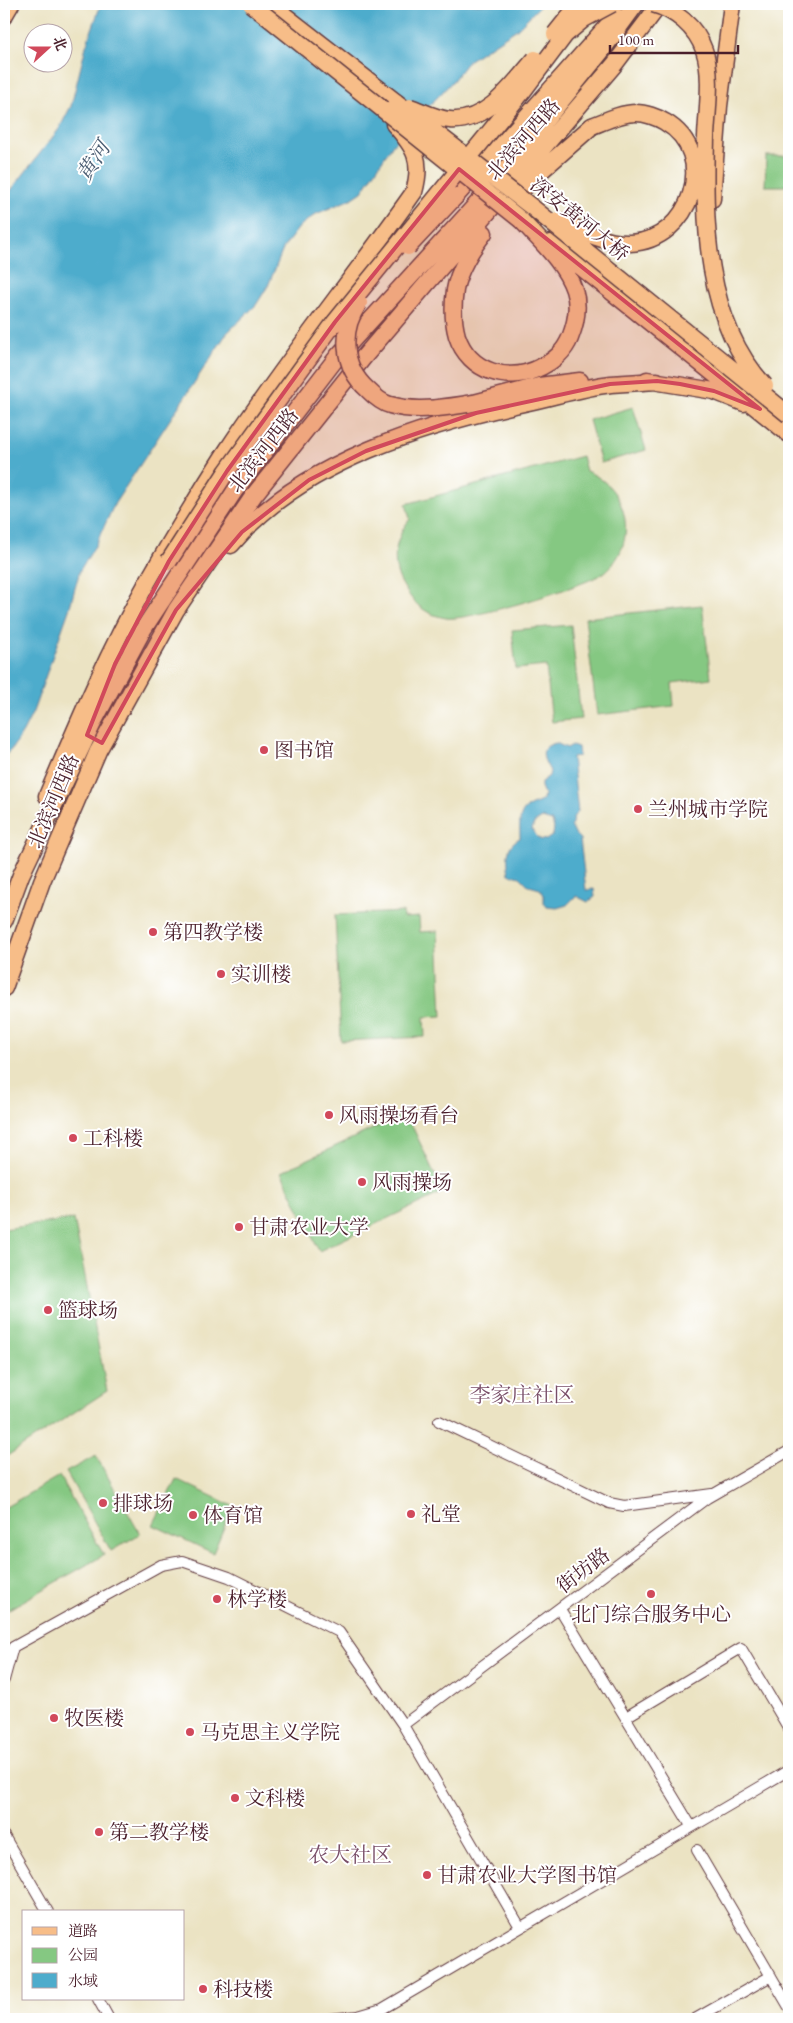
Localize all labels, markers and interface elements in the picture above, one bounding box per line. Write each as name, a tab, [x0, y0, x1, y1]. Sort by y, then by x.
north arrow	[22, 22, 72, 72]
scale bar	[610, 22, 738, 54]
text: 100 m	[618, 30, 655, 49]
text: 北	[49, 34, 71, 53]
street label: 北滨河西路	[480, 93, 566, 185]
water label: 黄河	[70, 133, 118, 186]
street label: 深安黄河大桥	[525, 171, 635, 267]
street label: 北滨河西路	[222, 403, 304, 497]
place label: 图书馆	[274, 737, 334, 763]
marker: 图书馆	[258, 744, 270, 756]
street label: 北滨河西路	[21, 750, 85, 852]
place label: 兰州城市学院	[648, 796, 768, 822]
marker: 兰州城市学院	[632, 803, 644, 815]
place label: 第四教学楼	[163, 919, 263, 945]
marker: 第四教学楼	[147, 926, 159, 938]
place label: 实训楼	[231, 961, 291, 987]
marker: 实训楼	[215, 968, 227, 980]
place label: 风雨操场看台	[339, 1102, 459, 1128]
marker: 风雨操场看台	[323, 1109, 335, 1121]
place label: 工科楼	[83, 1125, 143, 1151]
marker: 工科楼	[67, 1132, 79, 1144]
place label: 风雨操场	[372, 1169, 452, 1195]
marker: 风雨操场	[356, 1176, 368, 1188]
place label: 甘肃农业大学	[249, 1214, 369, 1240]
marker: 甘肃农业大学	[233, 1221, 245, 1233]
place label: 篮球场	[58, 1297, 118, 1323]
marker: 篮球场	[42, 1304, 54, 1316]
district label: 李家庄社区	[470, 1381, 575, 1408]
place label: 排球场	[113, 1490, 173, 1516]
marker: 排球场	[97, 1497, 109, 1509]
place label: 礼堂	[421, 1501, 461, 1527]
place label: 体育馆	[203, 1502, 263, 1528]
marker: 礼堂	[405, 1508, 417, 1520]
marker: 体育馆	[187, 1509, 199, 1521]
street label: 街坊路	[551, 1542, 615, 1598]
place label: 林学楼	[227, 1586, 287, 1612]
marker: 北门综合服务中心	[645, 1588, 657, 1600]
marker: 林学楼	[211, 1593, 223, 1605]
place label: 北门综合服务中心	[571, 1601, 731, 1627]
place label: 牧医楼	[64, 1705, 124, 1731]
marker: 牧医楼	[48, 1712, 60, 1724]
place label: 马克思主义学院	[200, 1719, 340, 1745]
marker: 马克思主义学院	[184, 1726, 196, 1738]
place label: 文科楼	[245, 1785, 305, 1811]
marker: 文科楼	[229, 1792, 241, 1804]
place label: 第二教学楼	[109, 1819, 209, 1845]
marker: 第二教学楼	[93, 1826, 105, 1838]
district label: 农大社区	[308, 1841, 392, 1868]
place label: 甘肃农业大学图书馆	[437, 1862, 617, 1888]
marker: 甘肃农业大学图书馆	[421, 1869, 433, 1881]
legend	[22, 1910, 185, 2000]
text: 道路	[68, 1921, 98, 1940]
text: 公园	[68, 1945, 98, 1964]
text: 水域	[68, 1971, 98, 1990]
place label: 科技楼	[213, 1976, 273, 2002]
marker: 科技楼	[197, 1983, 209, 1995]

